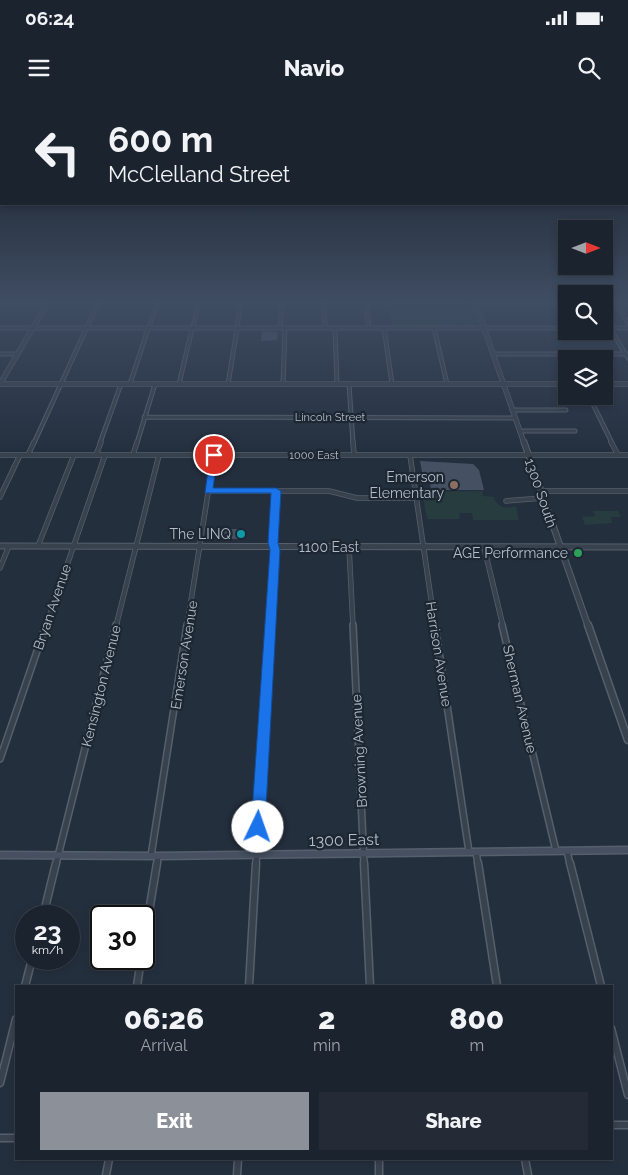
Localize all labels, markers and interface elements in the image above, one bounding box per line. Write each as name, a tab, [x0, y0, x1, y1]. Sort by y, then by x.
text: 06:24	[25, 7, 74, 29]
icon: menu	[25, 54, 53, 82]
icon: search	[575, 54, 603, 82]
text: Navio	[284, 55, 344, 81]
text: 600 m	[108, 119, 213, 160]
icon: left	[25, 120, 90, 185]
text: McClelland Street	[108, 161, 290, 187]
north arrow	[558, 220, 612, 275]
map controls	[558, 220, 613, 405]
button: search	[558, 285, 613, 340]
button: layers	[558, 350, 613, 405]
street label: Lincoln Street	[295, 411, 366, 424]
pin	[193, 434, 235, 476]
icon: arrive	[200, 441, 228, 469]
street label: 1000 East	[289, 449, 339, 462]
street label: 1300 South	[522, 456, 560, 530]
place label: Emerson Elementary	[369, 469, 444, 501]
marker: Emerson Elementary	[448, 479, 460, 491]
place label: The LINQ	[170, 526, 231, 542]
marker: The LINQ	[235, 528, 247, 540]
street label: 1100 East	[299, 539, 359, 555]
place label: AGE Performance	[453, 545, 568, 561]
marker: AGE Performance	[572, 547, 584, 559]
street label: Bryan Avenue	[30, 562, 74, 652]
street label: Emerson Avenue	[167, 599, 201, 711]
street label: Harrison Avenue	[423, 600, 455, 708]
street label: Kensington Avenue	[78, 623, 124, 749]
street label: Sherman Avenue	[500, 643, 540, 755]
street label: Browning Avenue	[348, 694, 370, 808]
position arrow	[231, 800, 283, 852]
street label: 1300 East	[309, 830, 380, 850]
speed limit sign: 30	[90, 905, 155, 970]
text: 23	[33, 916, 62, 946]
text: km/h	[32, 943, 63, 957]
text: 06:26	[124, 1001, 204, 1036]
text: 2	[318, 1001, 335, 1036]
text: 800	[449, 1001, 504, 1036]
text: Arrival	[141, 1036, 187, 1055]
text: min	[313, 1036, 341, 1055]
text: m	[469, 1036, 484, 1055]
button: Exit	[40, 1092, 309, 1150]
button: Share	[319, 1092, 588, 1150]

